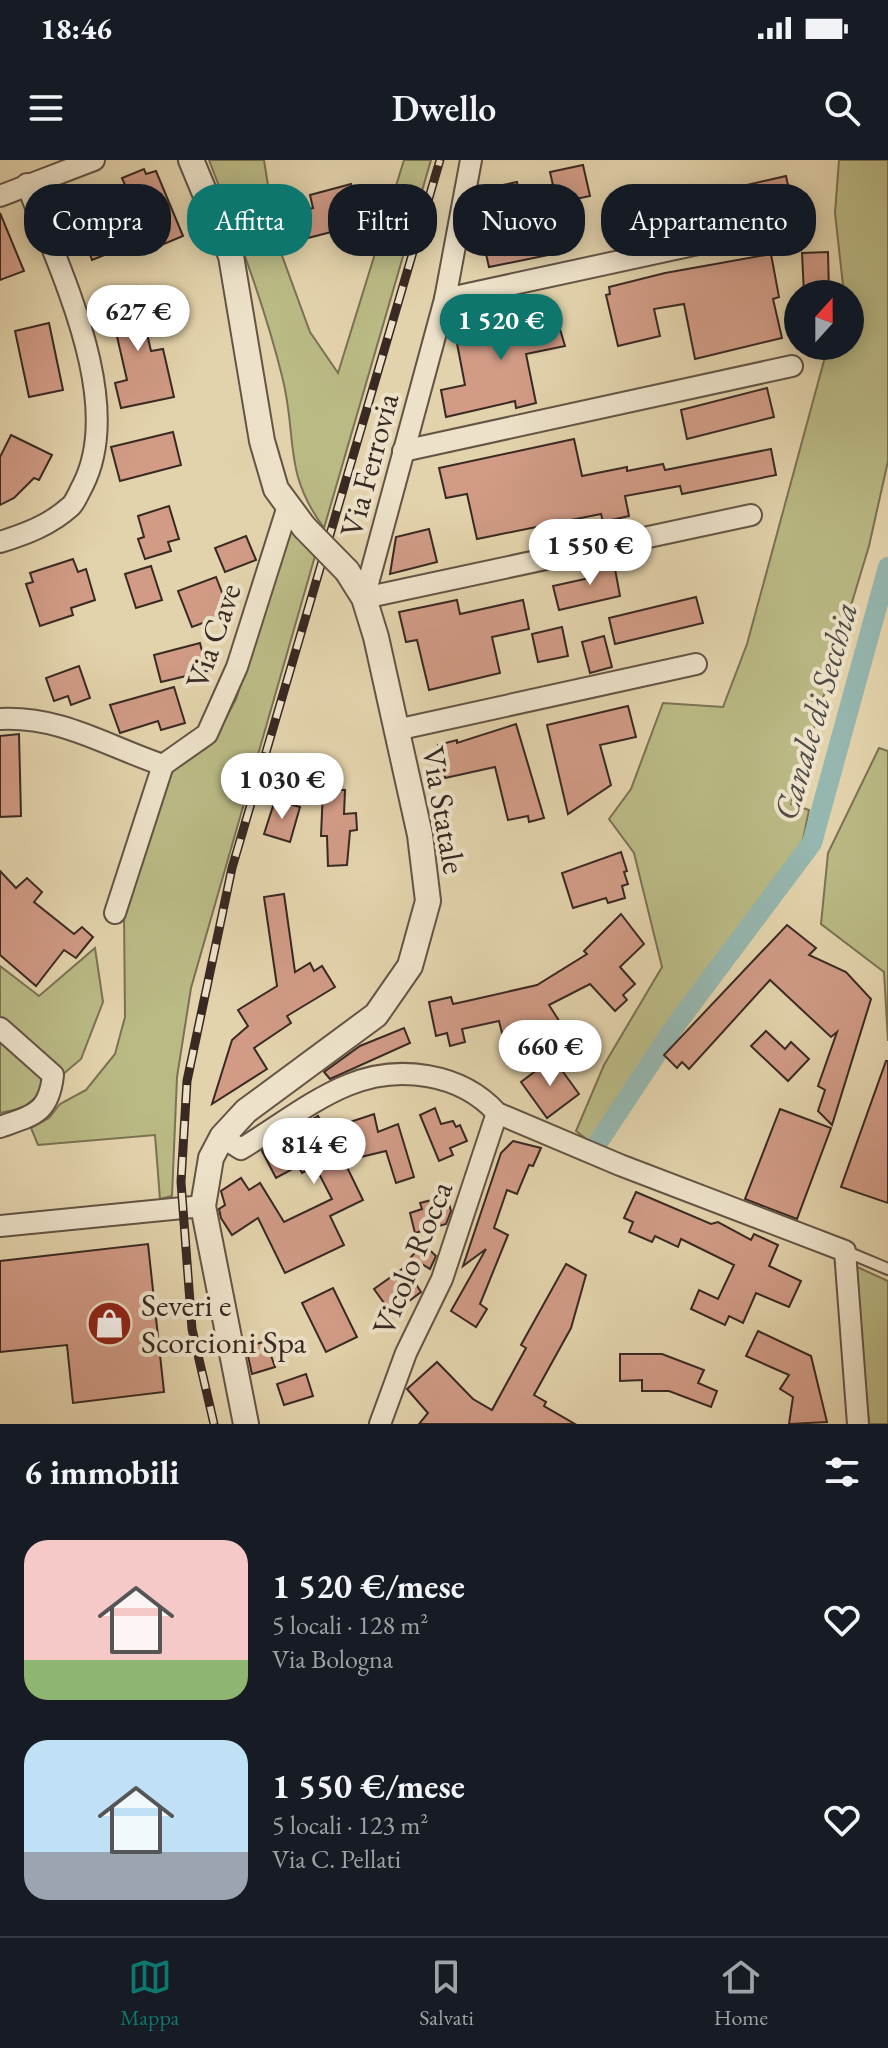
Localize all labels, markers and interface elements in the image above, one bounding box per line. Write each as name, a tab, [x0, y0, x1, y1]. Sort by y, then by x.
text: 18:46	[40, 9, 112, 48]
text: Dwello	[392, 85, 496, 132]
icon: menu	[24, 86, 68, 130]
icon: search	[820, 86, 864, 130]
chip: Compra	[24, 184, 171, 256]
chip: Affitta	[187, 184, 312, 256]
chip: Filtri	[328, 184, 437, 256]
chip: Nuovo	[453, 184, 585, 256]
chip: Appartamento	[601, 184, 816, 256]
north arrow	[784, 280, 864, 360]
map controls	[784, 280, 864, 360]
pin: 627 €	[82, 285, 194, 353]
text: 627 €	[105, 294, 171, 328]
pin: 1 520 €	[427, 294, 575, 362]
text: 1 520 €	[458, 303, 544, 337]
street label: Via Ferrovia	[330, 388, 408, 541]
pin: 1 550 €	[516, 519, 664, 587]
text: 1 550 €	[547, 528, 633, 562]
street label: Via Cave	[175, 578, 251, 694]
water label: Canale di Secchia	[763, 597, 867, 825]
street label: Via Statale	[412, 743, 476, 877]
pin: 1 030 €	[208, 753, 356, 821]
text: 1 030 €	[239, 762, 325, 796]
pin: 660 €	[494, 1020, 606, 1088]
text: 660 €	[517, 1029, 583, 1063]
pin: 814 €	[258, 1118, 370, 1186]
text: 814 €	[281, 1127, 347, 1161]
street label: Vicolo Rocca	[362, 1174, 462, 1341]
place label: Severi e Scorcioni Spa	[141, 1284, 306, 1363]
shop icon: Severi e Scorcioni Spa	[86, 1299, 134, 1347]
text: 6 immobili	[24, 1450, 179, 1494]
icon: filters	[820, 1450, 864, 1494]
text: 1 520 €/mese	[272, 1564, 465, 1608]
icon: home	[88, 1572, 184, 1668]
icon: heart	[820, 1598, 864, 1642]
text: 5 locali · 128 m²	[272, 1608, 428, 1642]
text: Via Bologna	[272, 1642, 393, 1676]
text: 1 550 €/mese	[272, 1764, 465, 1808]
icon: home	[88, 1772, 184, 1868]
icon: heart	[820, 1798, 864, 1842]
text: 5 locali · 123 m²	[272, 1808, 428, 1842]
text: Via C. Pellati	[272, 1842, 401, 1876]
tab: Mappa	[120, 1955, 179, 2032]
tab: Salvati	[419, 1955, 474, 2032]
tab: Home	[714, 1955, 768, 2032]

